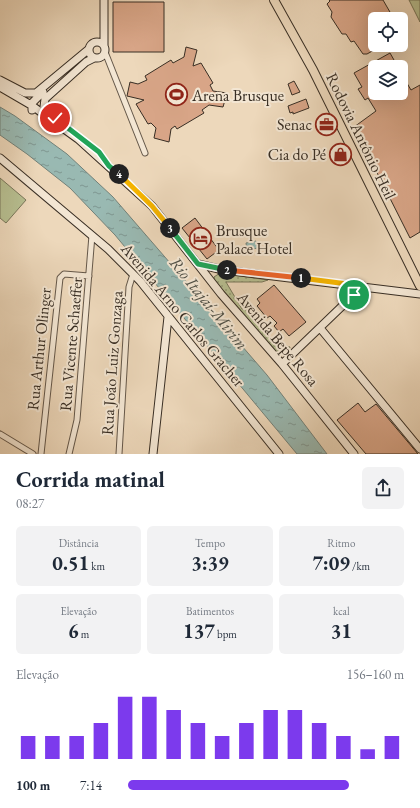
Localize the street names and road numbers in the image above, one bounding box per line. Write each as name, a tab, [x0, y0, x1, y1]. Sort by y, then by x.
street label: Rodovia Antônio Heil	[321, 69, 401, 203]
street label: Avenida Arno Carlos Gracher	[116, 238, 250, 392]
street label: Rua Vicente Schaeffer	[55, 276, 87, 412]
street label: Rua Arthur Olinger	[22, 286, 56, 411]
street label: Avenida Bepe Rosa	[232, 287, 324, 391]
street label: Rua João Luiz Gonzaga	[96, 289, 128, 436]

